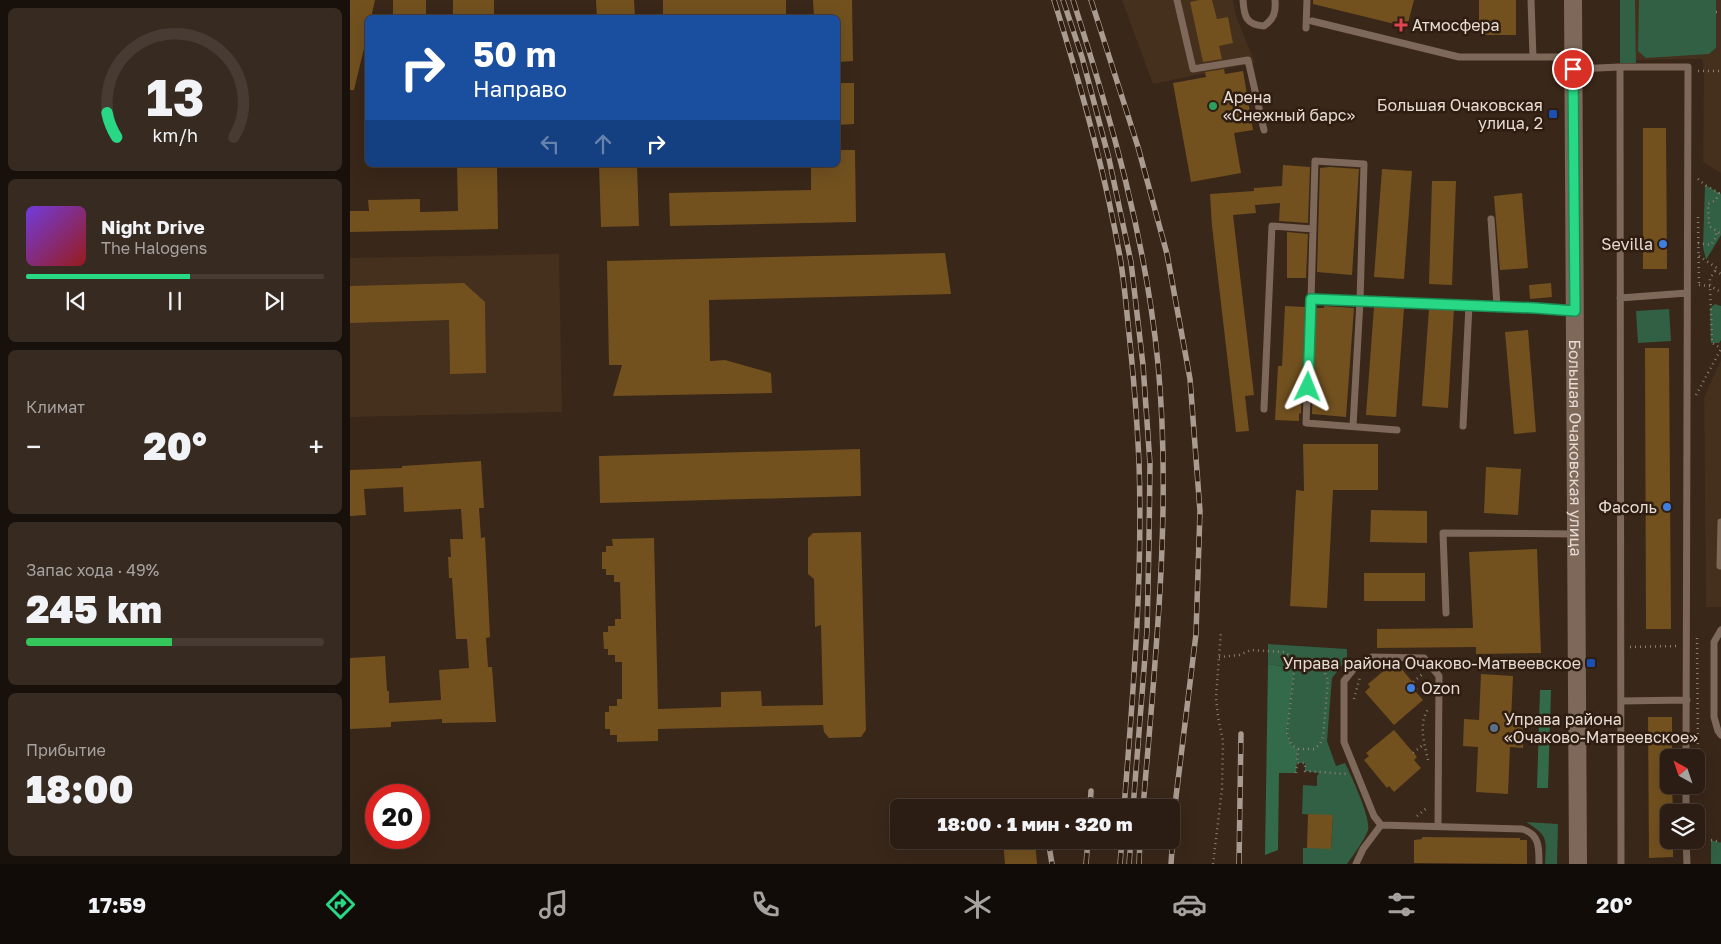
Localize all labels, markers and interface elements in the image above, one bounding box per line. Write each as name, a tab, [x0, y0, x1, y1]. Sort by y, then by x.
place label: Атмосфера	[1412, 15, 1499, 35]
marker: Атмосфера	[1394, 18, 1408, 32]
text: 50 m	[473, 33, 556, 75]
icon: right	[390, 35, 455, 100]
pin	[1552, 48, 1594, 90]
icon: arrive	[1559, 55, 1587, 83]
text: 13	[146, 65, 204, 127]
text: Направо	[473, 75, 567, 102]
place label: Арена «Снежный барс»	[1223, 87, 1356, 125]
place label: Большая Очаковская улица, 2	[1377, 95, 1543, 133]
marker: Арена «Снежный барс»	[1207, 100, 1219, 112]
marker: Большая Очаковская улица, 2	[1547, 108, 1559, 120]
text: km/h	[152, 124, 198, 146]
icon: left	[536, 130, 564, 158]
icon: ahead	[589, 130, 617, 158]
icon: right	[642, 130, 670, 158]
text: Night Drive	[101, 215, 205, 238]
place label: Sevilla	[1601, 234, 1653, 254]
text: The Halogens	[101, 238, 207, 258]
marker: Sevilla	[1657, 238, 1669, 250]
icon: previous	[62, 287, 90, 315]
icon: pause	[161, 287, 189, 315]
icon: next	[260, 287, 288, 315]
street label: Большая Очаковская улица	[1565, 339, 1586, 557]
position arrow	[1281, 360, 1333, 412]
text: Климат	[26, 397, 85, 417]
text: 20°	[143, 423, 207, 468]
text: −	[26, 430, 41, 463]
text: +	[309, 430, 324, 463]
place label: Фасоль	[1598, 497, 1657, 517]
marker: Фасоль	[1661, 501, 1673, 513]
text: Запас хода · 49%	[26, 560, 159, 580]
text: 245 km	[26, 586, 162, 631]
place label: Управа района Очаково-Матвеевское	[1283, 653, 1581, 673]
marker: Управа района Очаково-Матвеевское	[1585, 657, 1597, 669]
place label: Ozon	[1421, 678, 1460, 698]
marker: Ozon	[1405, 682, 1417, 694]
place label: Управа района «Очаково-Матвеевское»	[1504, 709, 1698, 747]
marker: Управа района «Очаково-Матвеевское»	[1488, 722, 1500, 734]
text: Прибытие	[26, 740, 106, 760]
north arrow	[1660, 749, 1705, 794]
map controls	[1660, 749, 1705, 849]
text: 18:00	[26, 766, 134, 811]
speed limit sign: 20	[365, 784, 430, 849]
button: layers	[1660, 804, 1705, 849]
text: 18:00 · 1 мин · 320 m	[937, 812, 1133, 835]
icon: directions	[323, 887, 358, 922]
icon: music	[536, 887, 571, 922]
icon: phone	[748, 887, 783, 922]
icon: climate	[960, 887, 995, 922]
icon: car	[1172, 887, 1207, 922]
icon: filters	[1384, 887, 1419, 922]
text: 17:59	[89, 891, 146, 918]
text: 20°	[1596, 891, 1632, 918]

